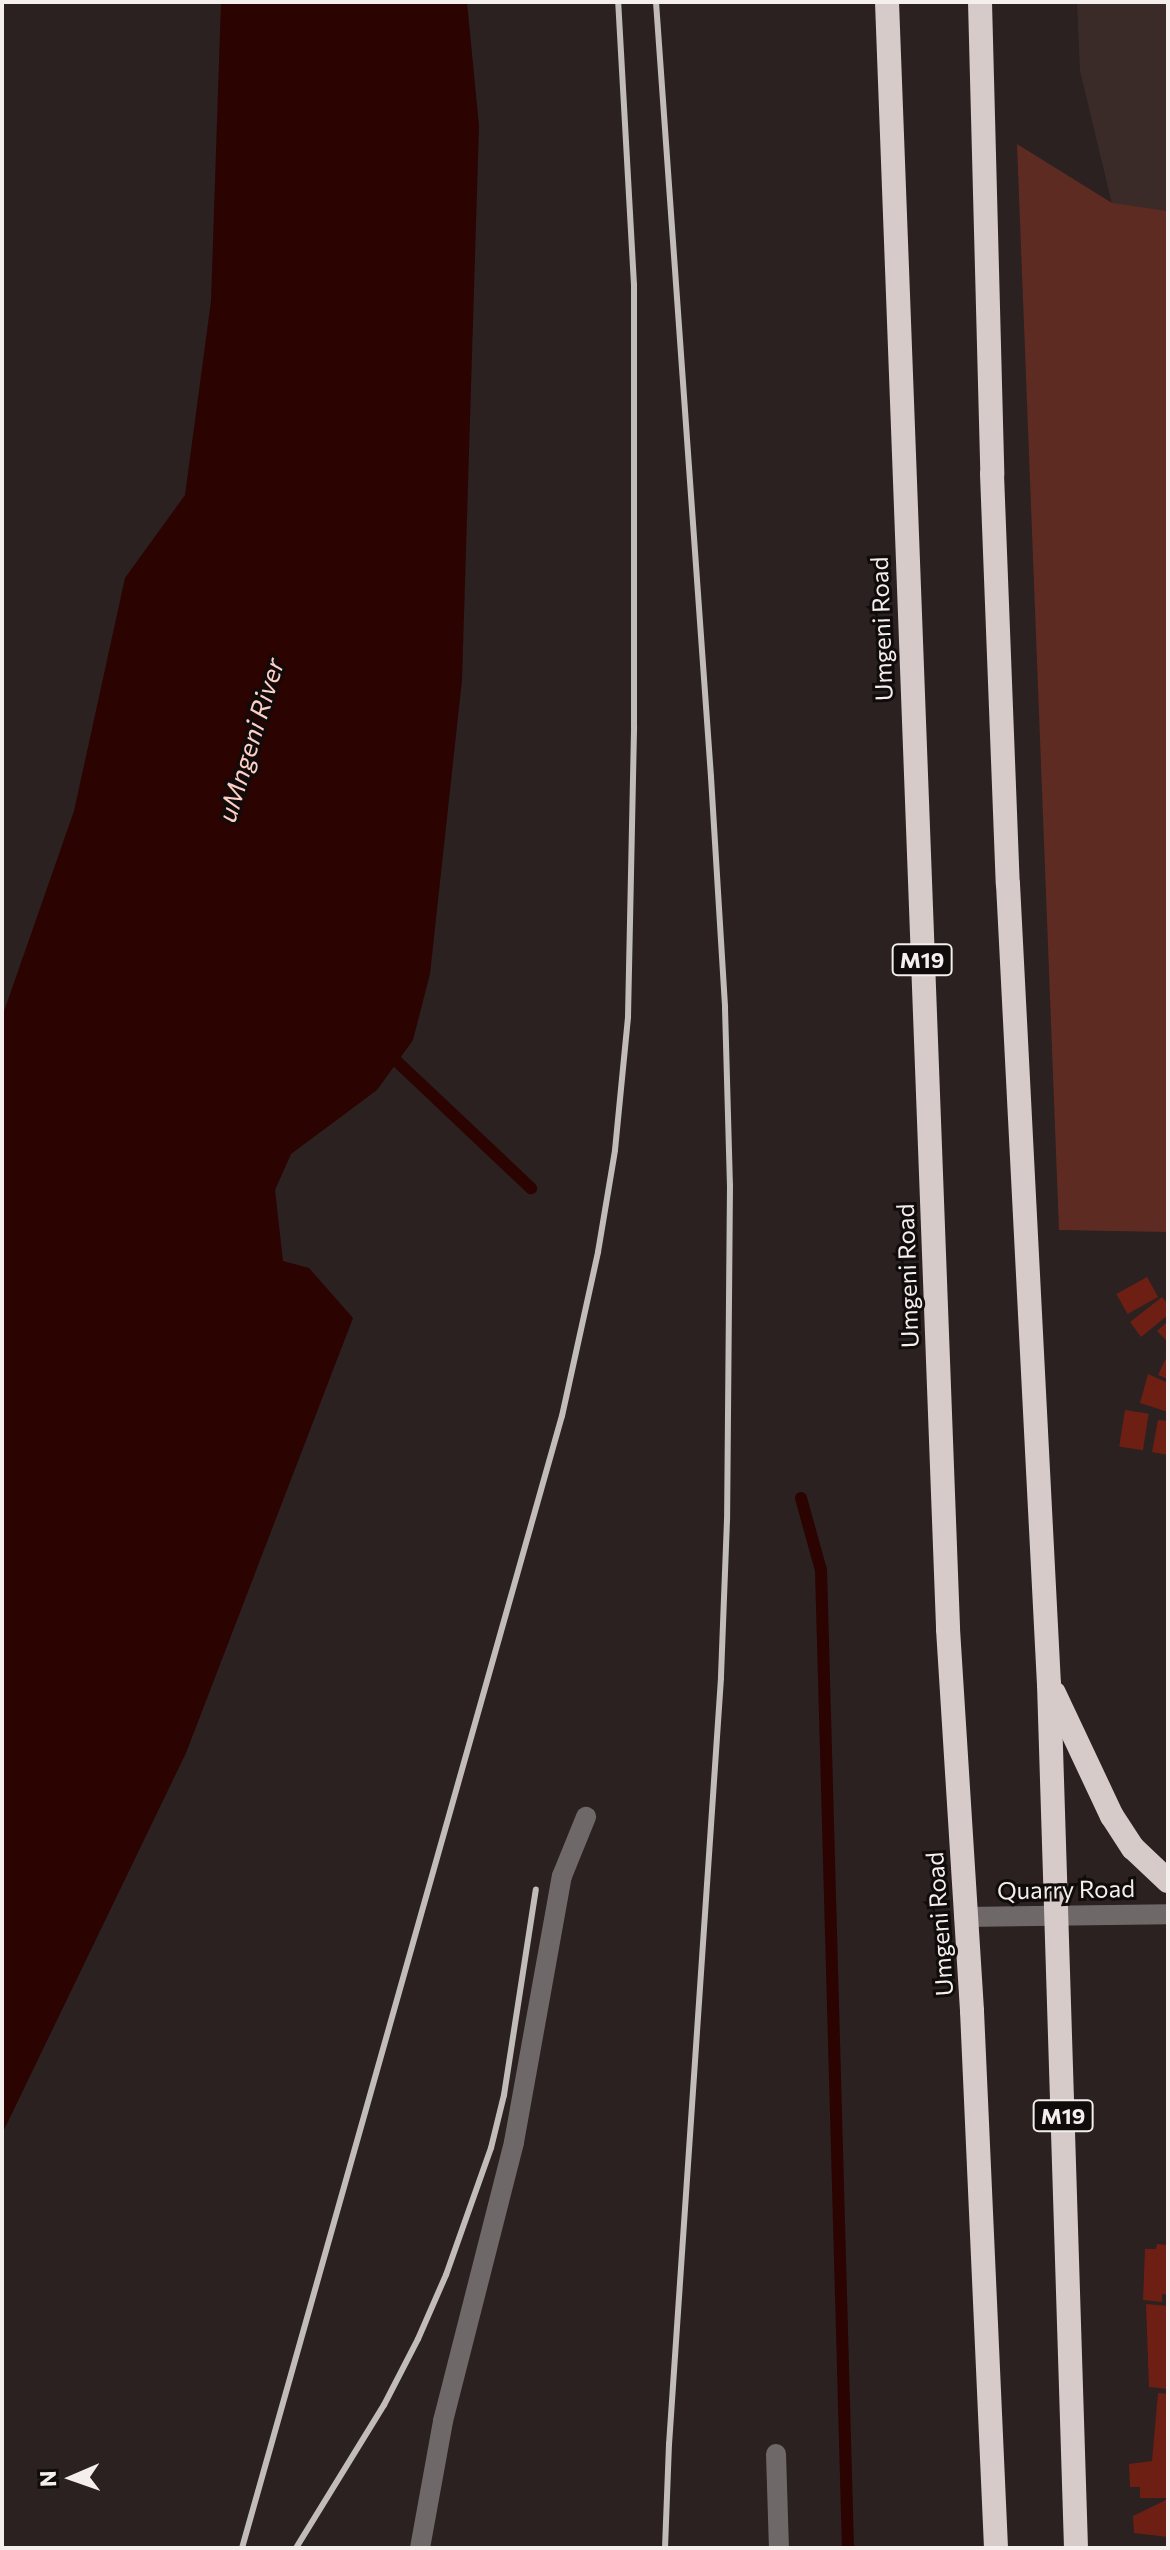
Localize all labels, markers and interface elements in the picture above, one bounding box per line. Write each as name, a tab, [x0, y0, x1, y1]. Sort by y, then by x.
street label: Umgeni Road	[864, 556, 898, 702]
water label: uMngeni River	[210, 654, 290, 826]
road number: M19	[890, 942, 954, 978]
street label: Umgeni Road	[890, 1203, 924, 1349]
street label: Umgeni Road	[920, 1851, 958, 1997]
street label: Quarry Road	[997, 1873, 1135, 1905]
road number: M19	[1031, 2098, 1095, 2134]
north arrow	[32, 2438, 112, 2518]
text: N	[34, 2470, 61, 2488]

